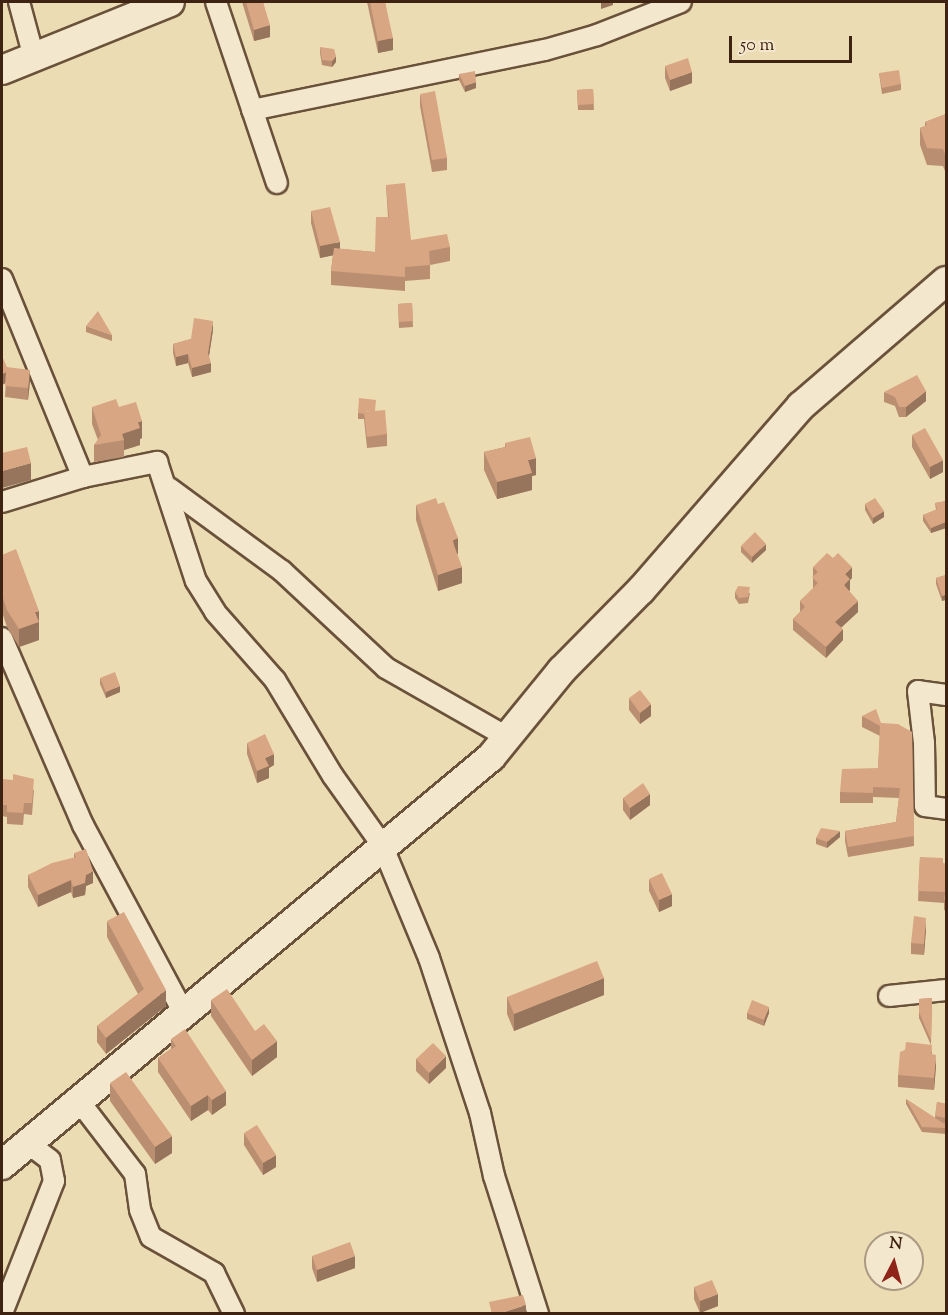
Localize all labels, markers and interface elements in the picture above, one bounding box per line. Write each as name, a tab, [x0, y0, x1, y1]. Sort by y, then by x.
scale bar	[732, 24, 855, 62]
text: 50 m	[740, 33, 774, 59]
north arrow	[864, 1231, 924, 1291]
text: N	[888, 1232, 903, 1257]

